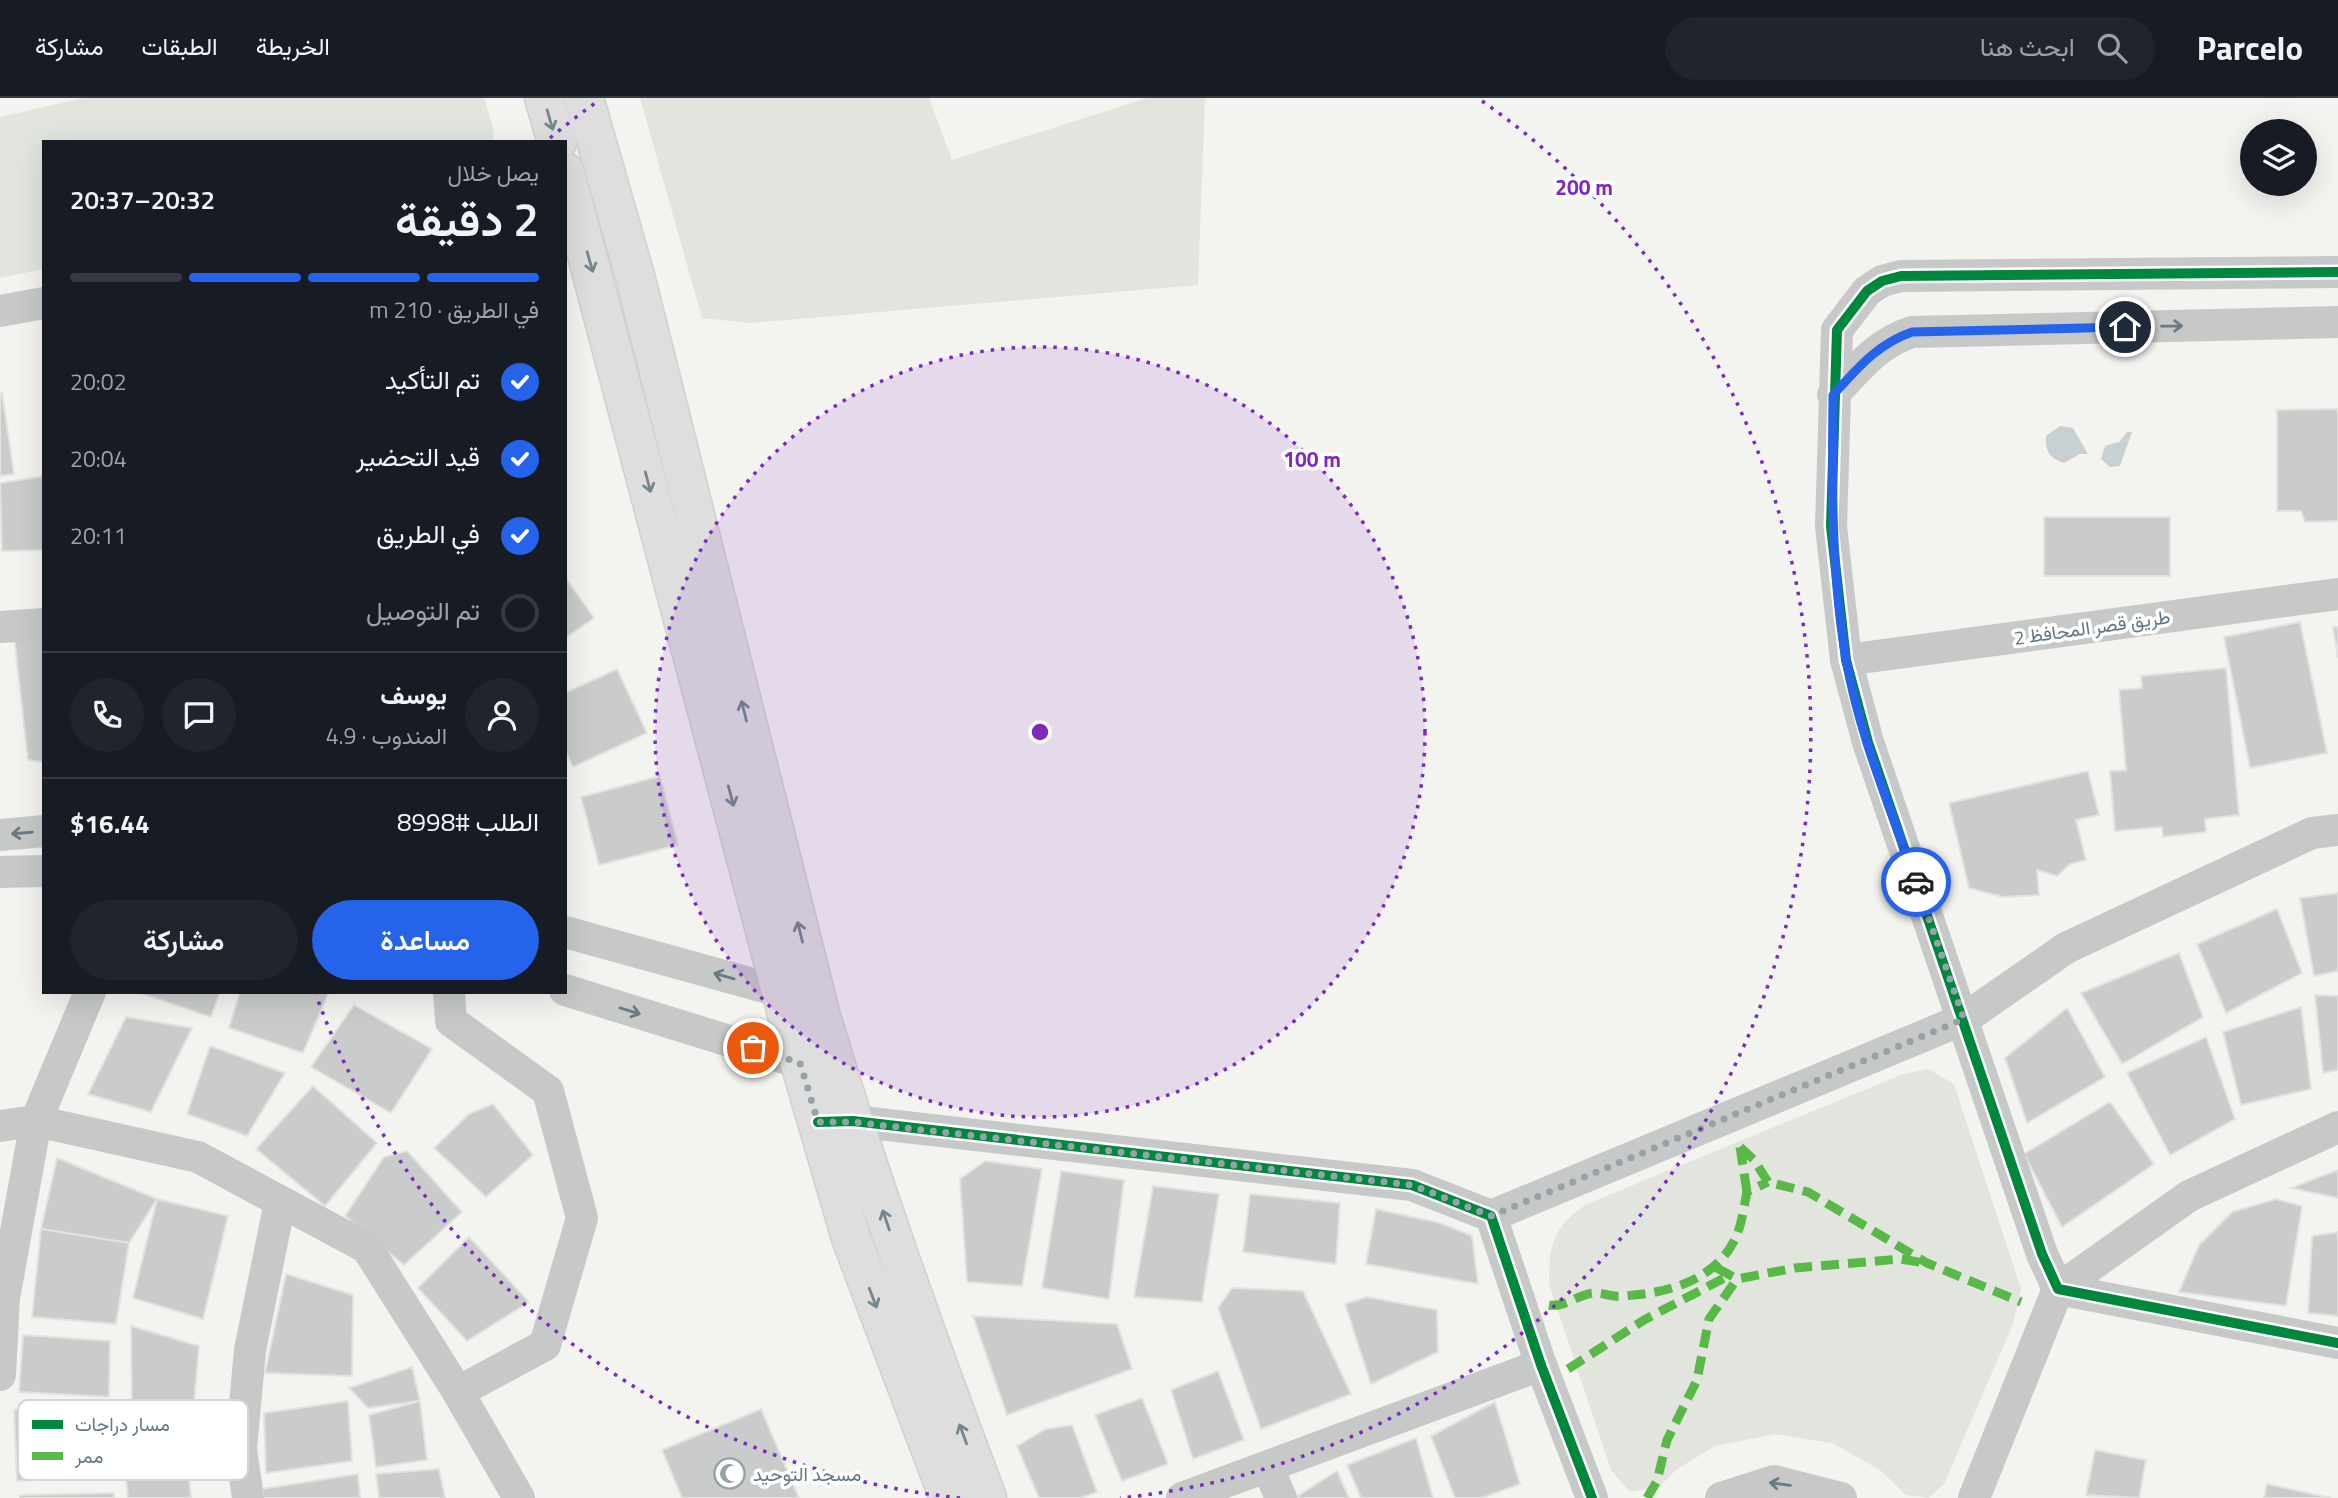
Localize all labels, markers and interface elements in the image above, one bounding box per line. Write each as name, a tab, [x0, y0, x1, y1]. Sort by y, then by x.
search box	[1665, 17, 2155, 80]
text: Parcelo	[2197, 23, 2303, 73]
text: ابحث هنا	[1980, 27, 2075, 66]
text: مشاركة	[35, 28, 103, 64]
text: الطبقات	[141, 28, 218, 64]
text: الخريطة	[256, 28, 330, 64]
icon: search	[2093, 29, 2131, 67]
one-way arrow	[545, 109, 558, 131]
map controls	[2240, 119, 2317, 196]
button: layers	[2240, 119, 2317, 196]
text: يصل خلال	[448, 155, 539, 190]
text: 200 m	[1555, 171, 1613, 203]
text: 20:32–20:37	[70, 180, 215, 219]
text: 2 دقيقة	[395, 184, 539, 254]
one-way arrow	[585, 250, 598, 272]
text: في الطريق · 210 m	[369, 292, 539, 327]
pin	[2095, 297, 2155, 357]
icon: home	[2106, 308, 2144, 346]
one-way arrow	[2160, 319, 2183, 333]
text: تم التأكيد	[385, 360, 480, 399]
icon: check	[501, 363, 539, 401]
text: 20:02	[70, 364, 127, 399]
text: قيد التحضير	[356, 437, 480, 476]
icon: check	[501, 440, 539, 478]
text: 20:04	[70, 441, 127, 476]
text: 100 m	[1283, 443, 1341, 475]
one-way arrow	[643, 470, 656, 492]
text: في الطريق	[376, 514, 480, 553]
icon: check	[501, 517, 539, 555]
text: 20:11	[70, 518, 127, 553]
text: تم التوصيل	[366, 591, 480, 630]
street label: طريق قصر المحافظ 2	[2012, 601, 2172, 652]
text: يوسف	[380, 675, 447, 714]
button: phone	[70, 678, 144, 752]
button: chat	[162, 678, 236, 752]
button: person	[465, 678, 539, 752]
one-way arrow	[737, 700, 750, 723]
text: المندوب · 4.9	[326, 718, 447, 753]
centre of rings	[1028, 720, 1052, 744]
one-way arrow	[725, 785, 738, 807]
text: الطلب #8998	[397, 802, 539, 841]
text: $16.44	[70, 804, 149, 843]
one-way arrow	[11, 827, 34, 840]
courier	[1881, 847, 1951, 917]
icon: car	[1897, 863, 1935, 901]
button: مشاركة	[70, 900, 298, 980]
button: مساعدة	[312, 900, 539, 980]
one-way arrow	[793, 921, 806, 944]
one-way arrow	[713, 969, 735, 982]
one-way arrow	[619, 1005, 641, 1018]
pin	[723, 1018, 783, 1078]
icon: bag	[734, 1029, 772, 1067]
one-way arrow	[879, 1209, 892, 1231]
one-way arrow	[868, 1286, 881, 1308]
legend	[18, 1400, 248, 1480]
text: مسار دراجات	[75, 1409, 170, 1438]
one-way arrow	[956, 1424, 968, 1446]
text: ممر	[74, 1441, 103, 1470]
mosque icon: مسجد التوحيد	[713, 1457, 747, 1491]
place label: مسجد التوحيد	[753, 1459, 861, 1488]
one-way arrow	[1769, 1477, 1792, 1490]

